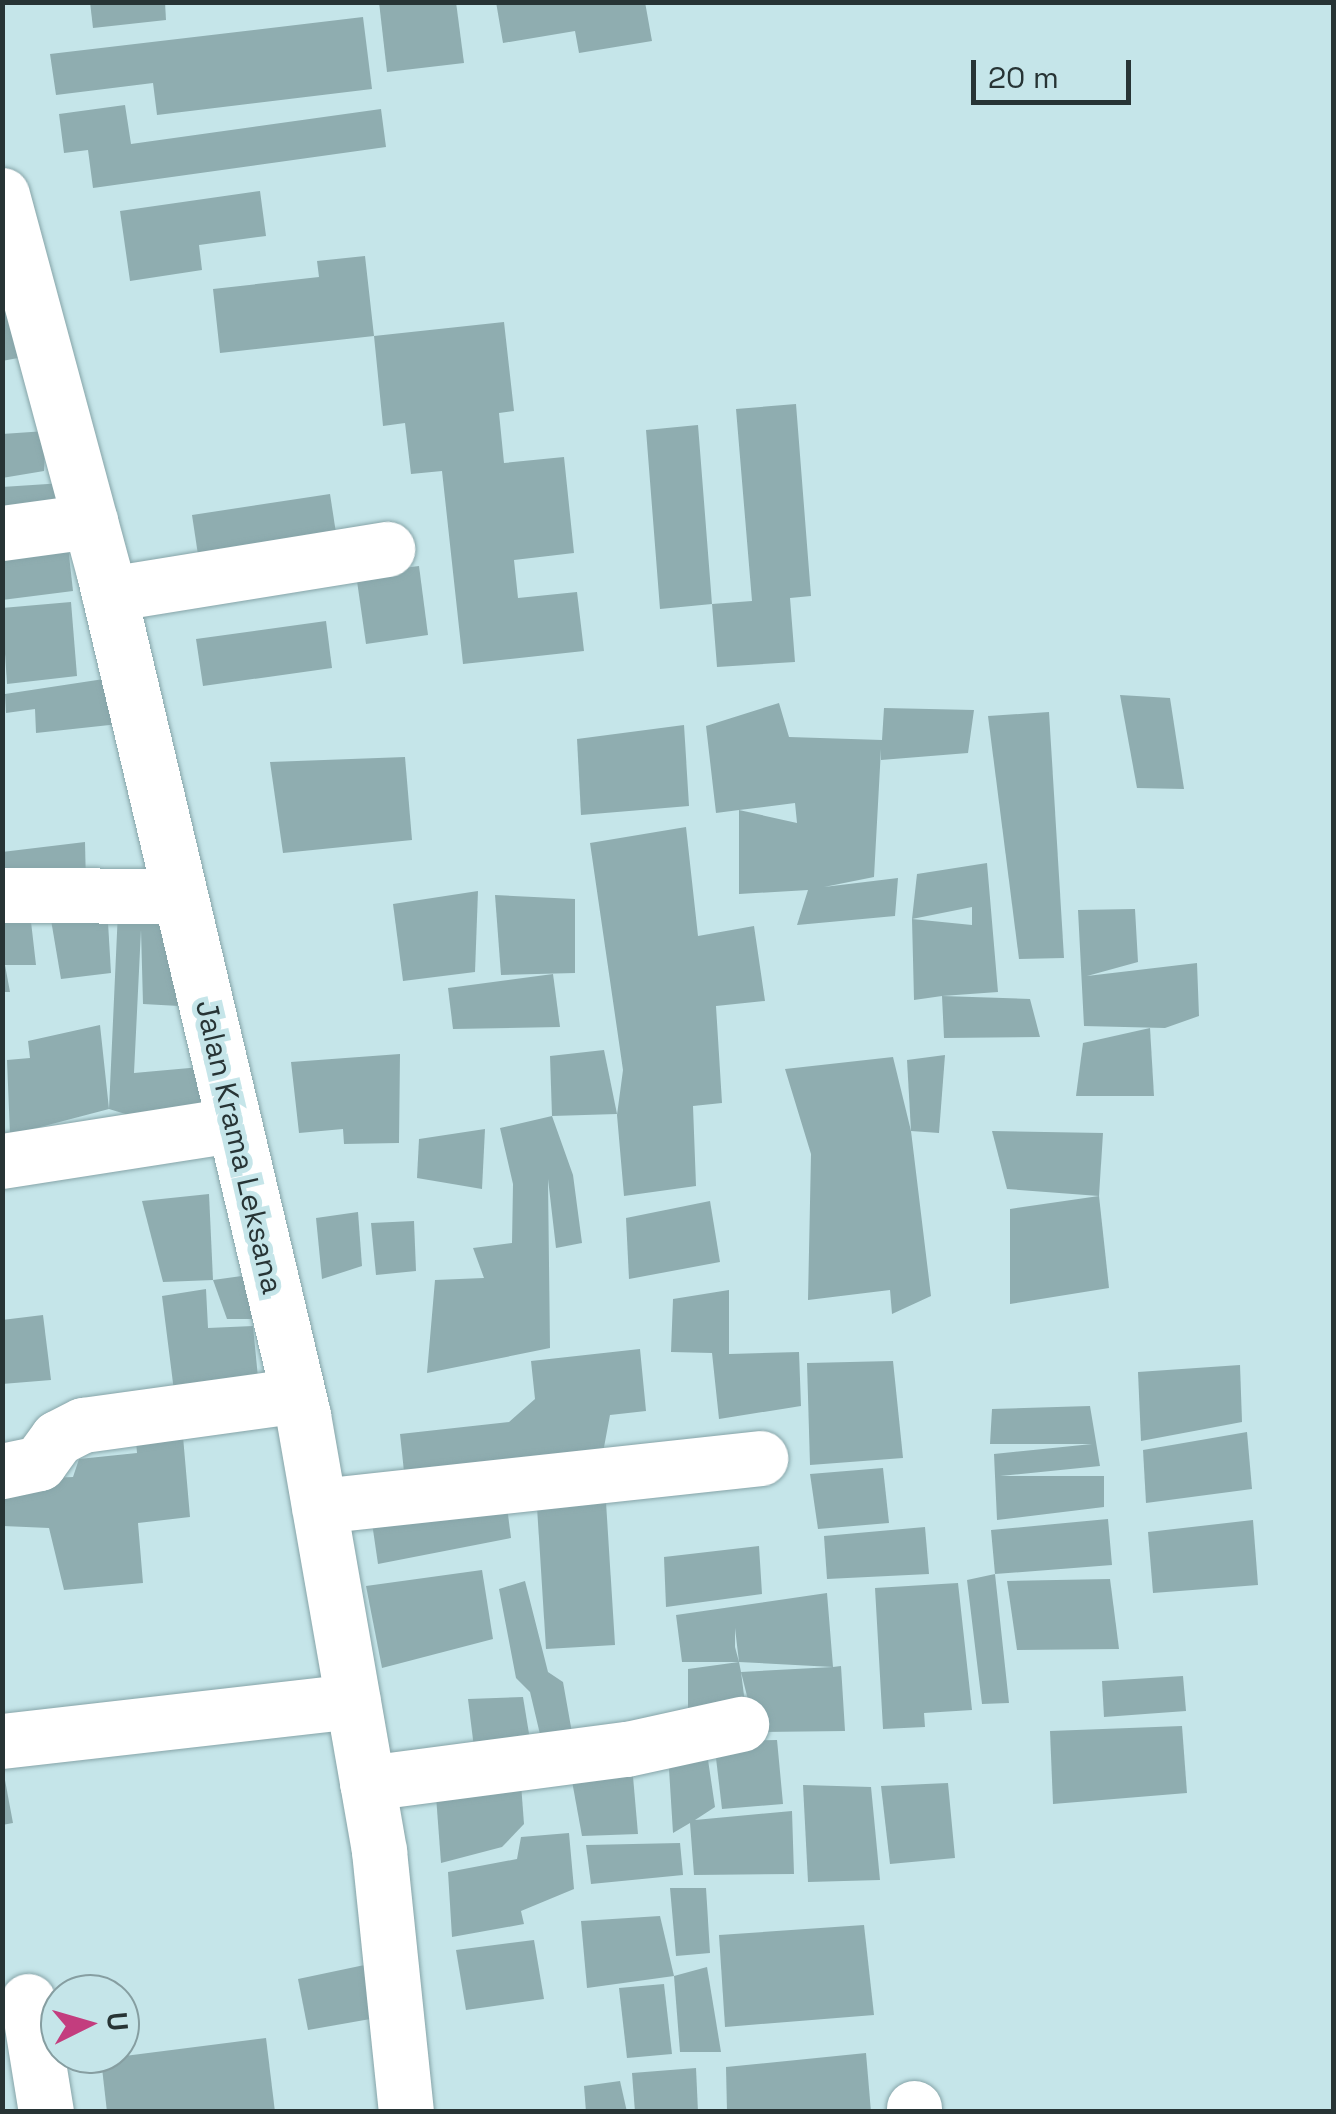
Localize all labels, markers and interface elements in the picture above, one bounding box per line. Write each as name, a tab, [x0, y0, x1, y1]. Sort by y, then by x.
scale bar	[976, 40, 1136, 102]
text: 20 m	[988, 58, 1059, 97]
street label: Jalan Krama Leksana	[188, 997, 290, 1297]
north arrow	[40, 1974, 140, 2074]
text: U	[99, 2011, 137, 2032]

